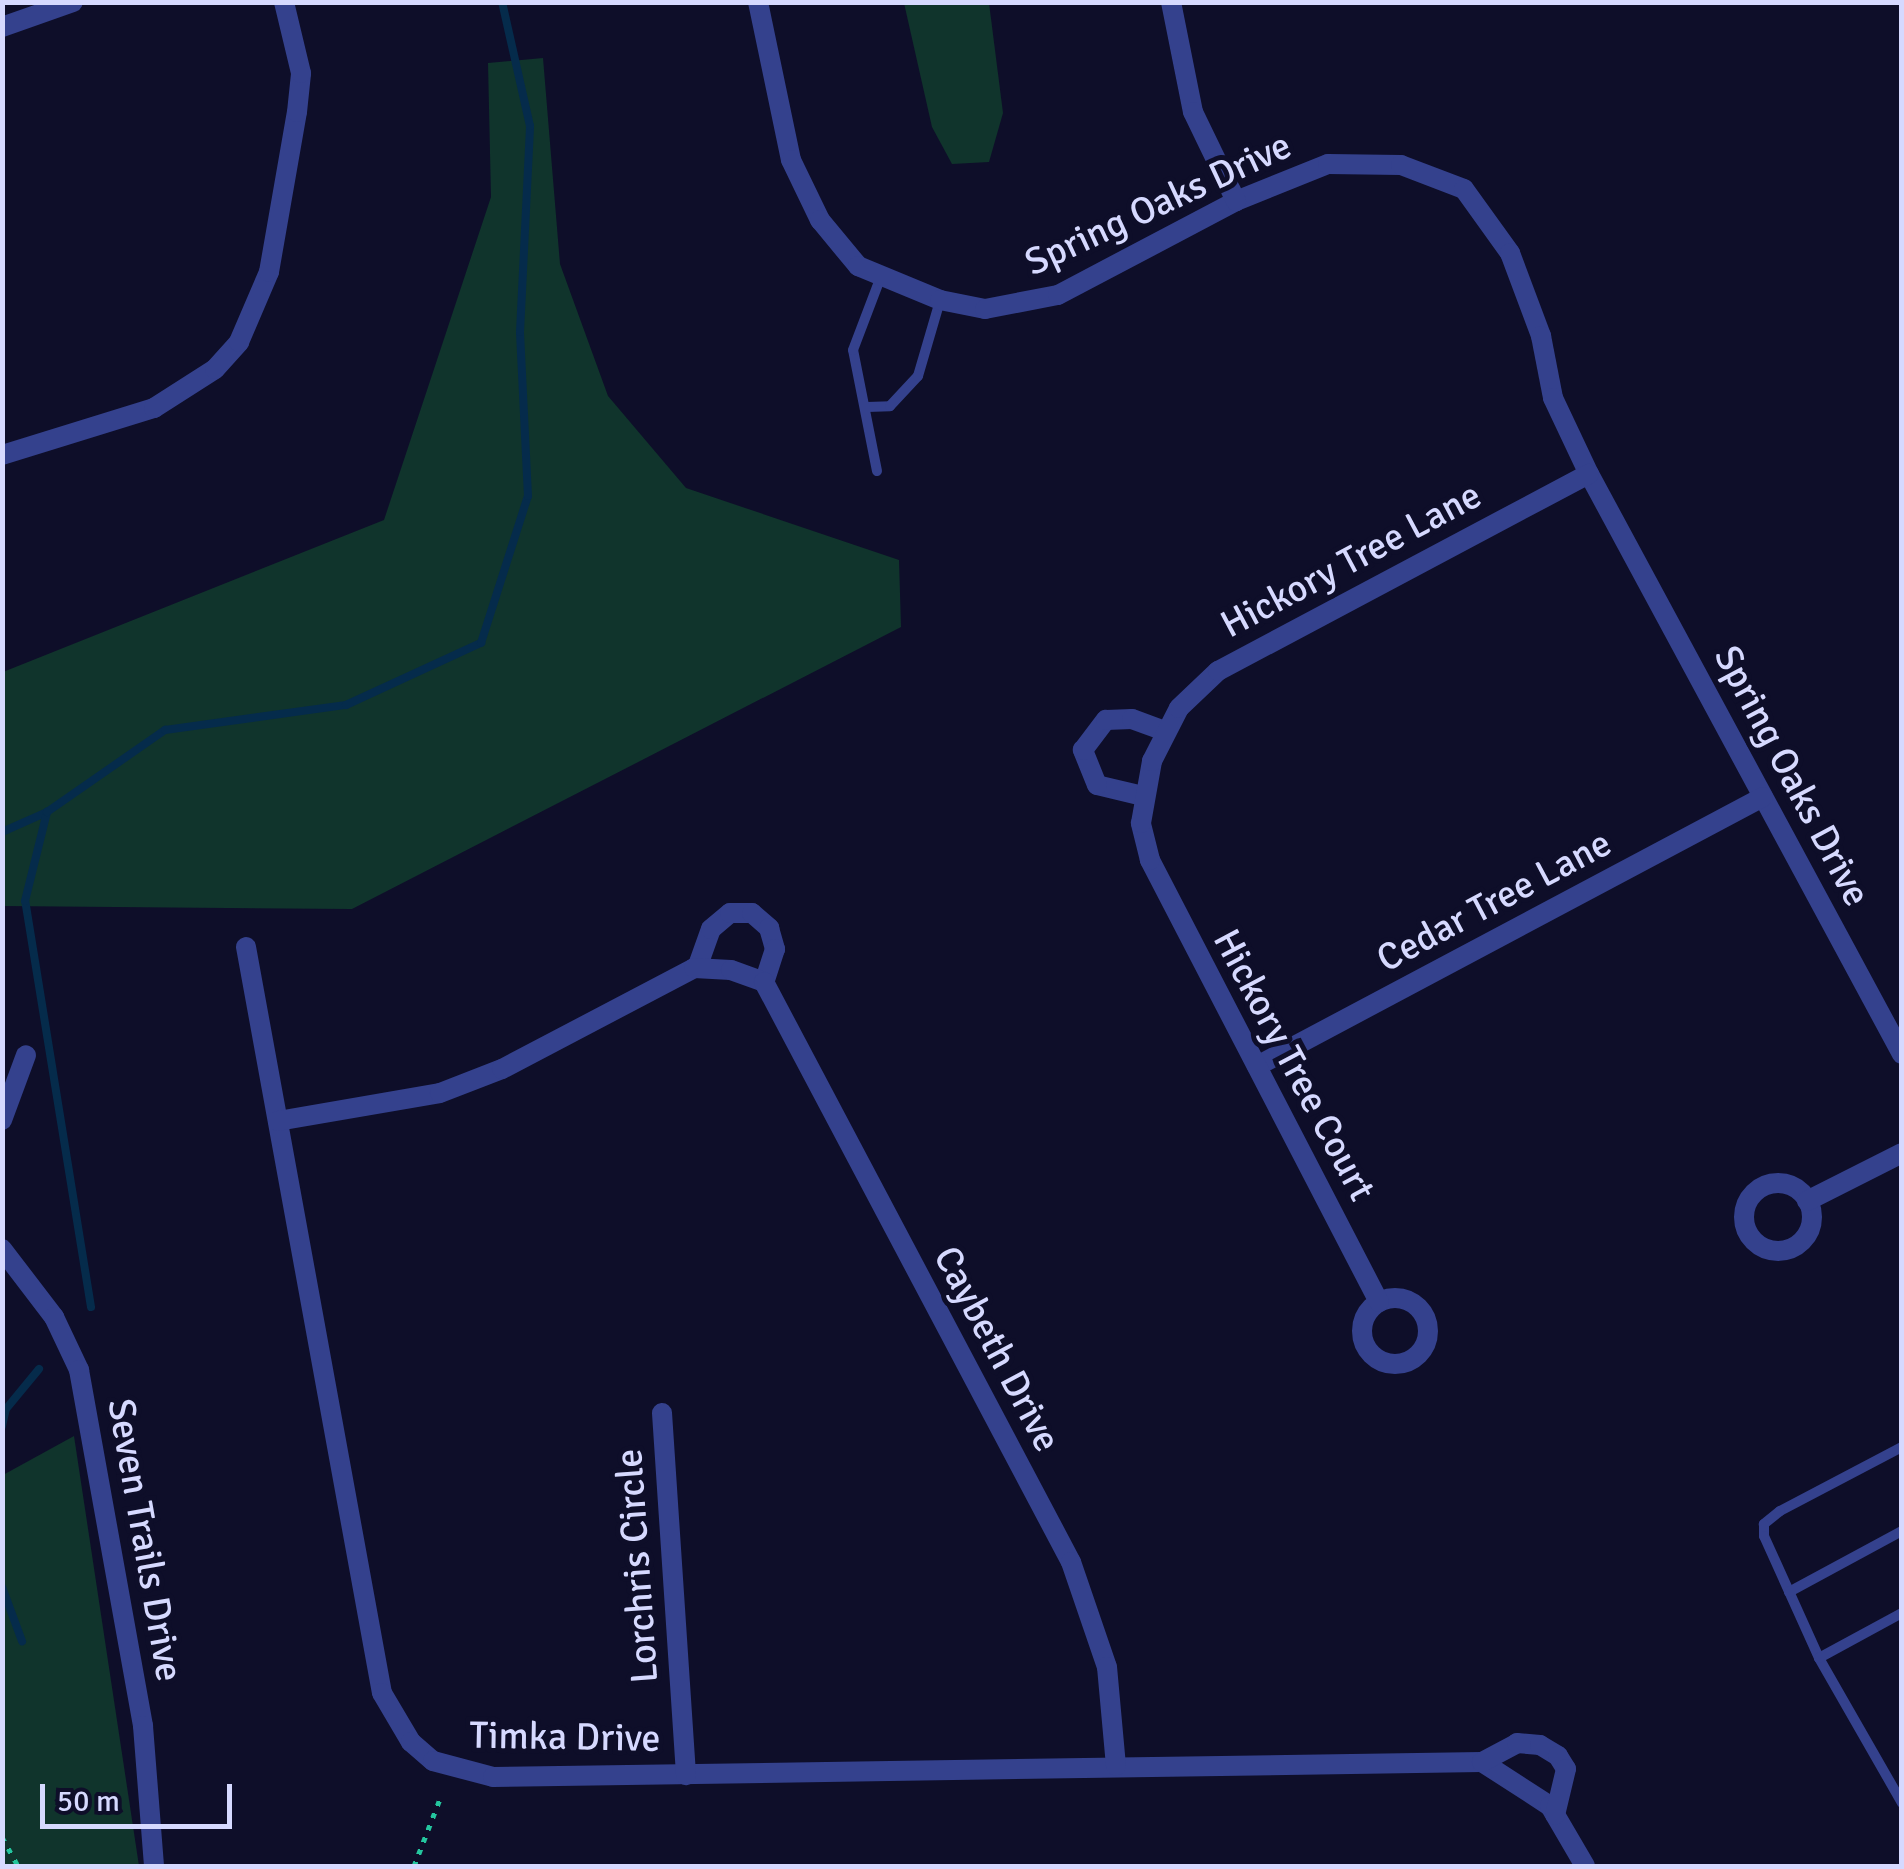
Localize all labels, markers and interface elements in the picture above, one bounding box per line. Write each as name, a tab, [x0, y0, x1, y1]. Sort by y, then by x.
street label: Spring Oaks Drive	[1018, 122, 1298, 286]
street label: Hickory Tree Lane	[1213, 472, 1489, 648]
street label: Spring Oaks Drive	[1704, 638, 1880, 914]
street label: Cedar Tree Lane	[1369, 820, 1619, 982]
street label: Hickory Tree Court	[1203, 922, 1385, 1208]
street label: Caybeth Drive	[924, 1239, 1070, 1459]
street label: Seven Trails Drive	[98, 1395, 192, 1685]
street label: Lorchris Circle	[606, 1447, 668, 1685]
street label: Timka Drive	[469, 1713, 661, 1761]
scale bar	[45, 1764, 238, 1826]
text: 50 m	[57, 1783, 120, 1820]

